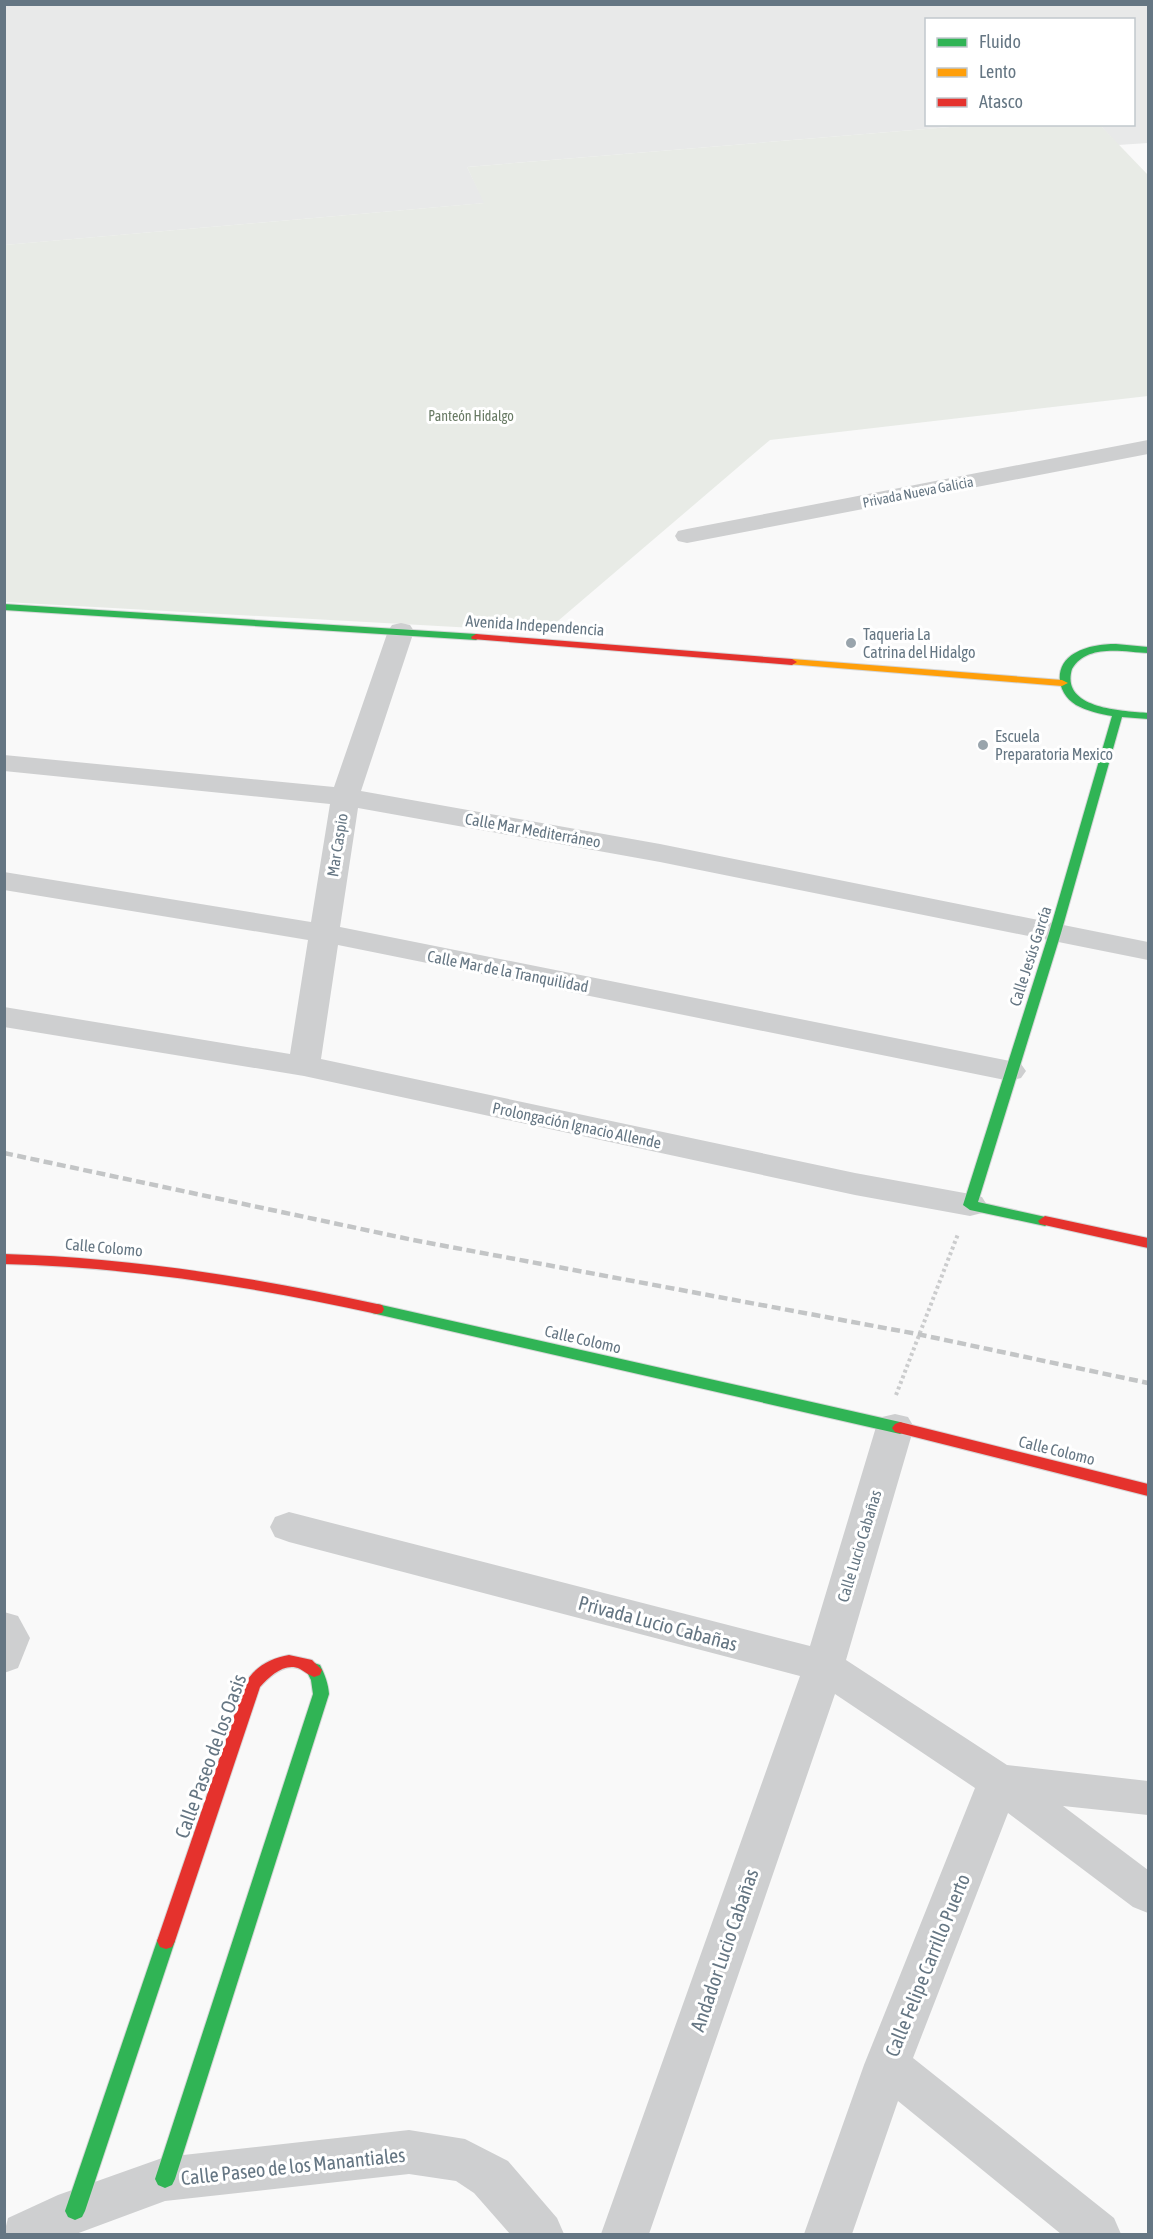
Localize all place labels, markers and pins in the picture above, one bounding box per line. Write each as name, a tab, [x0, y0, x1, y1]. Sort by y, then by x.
place label: Taqueria La Catrina del Hidalgo	[863, 625, 975, 662]
marker: Taqueria La Catrina del Hidalgo	[844, 636, 858, 650]
place label: Escuela Preparatoria Mexico	[995, 727, 1113, 764]
marker: Escuela Preparatoria Mexico	[976, 738, 990, 752]

